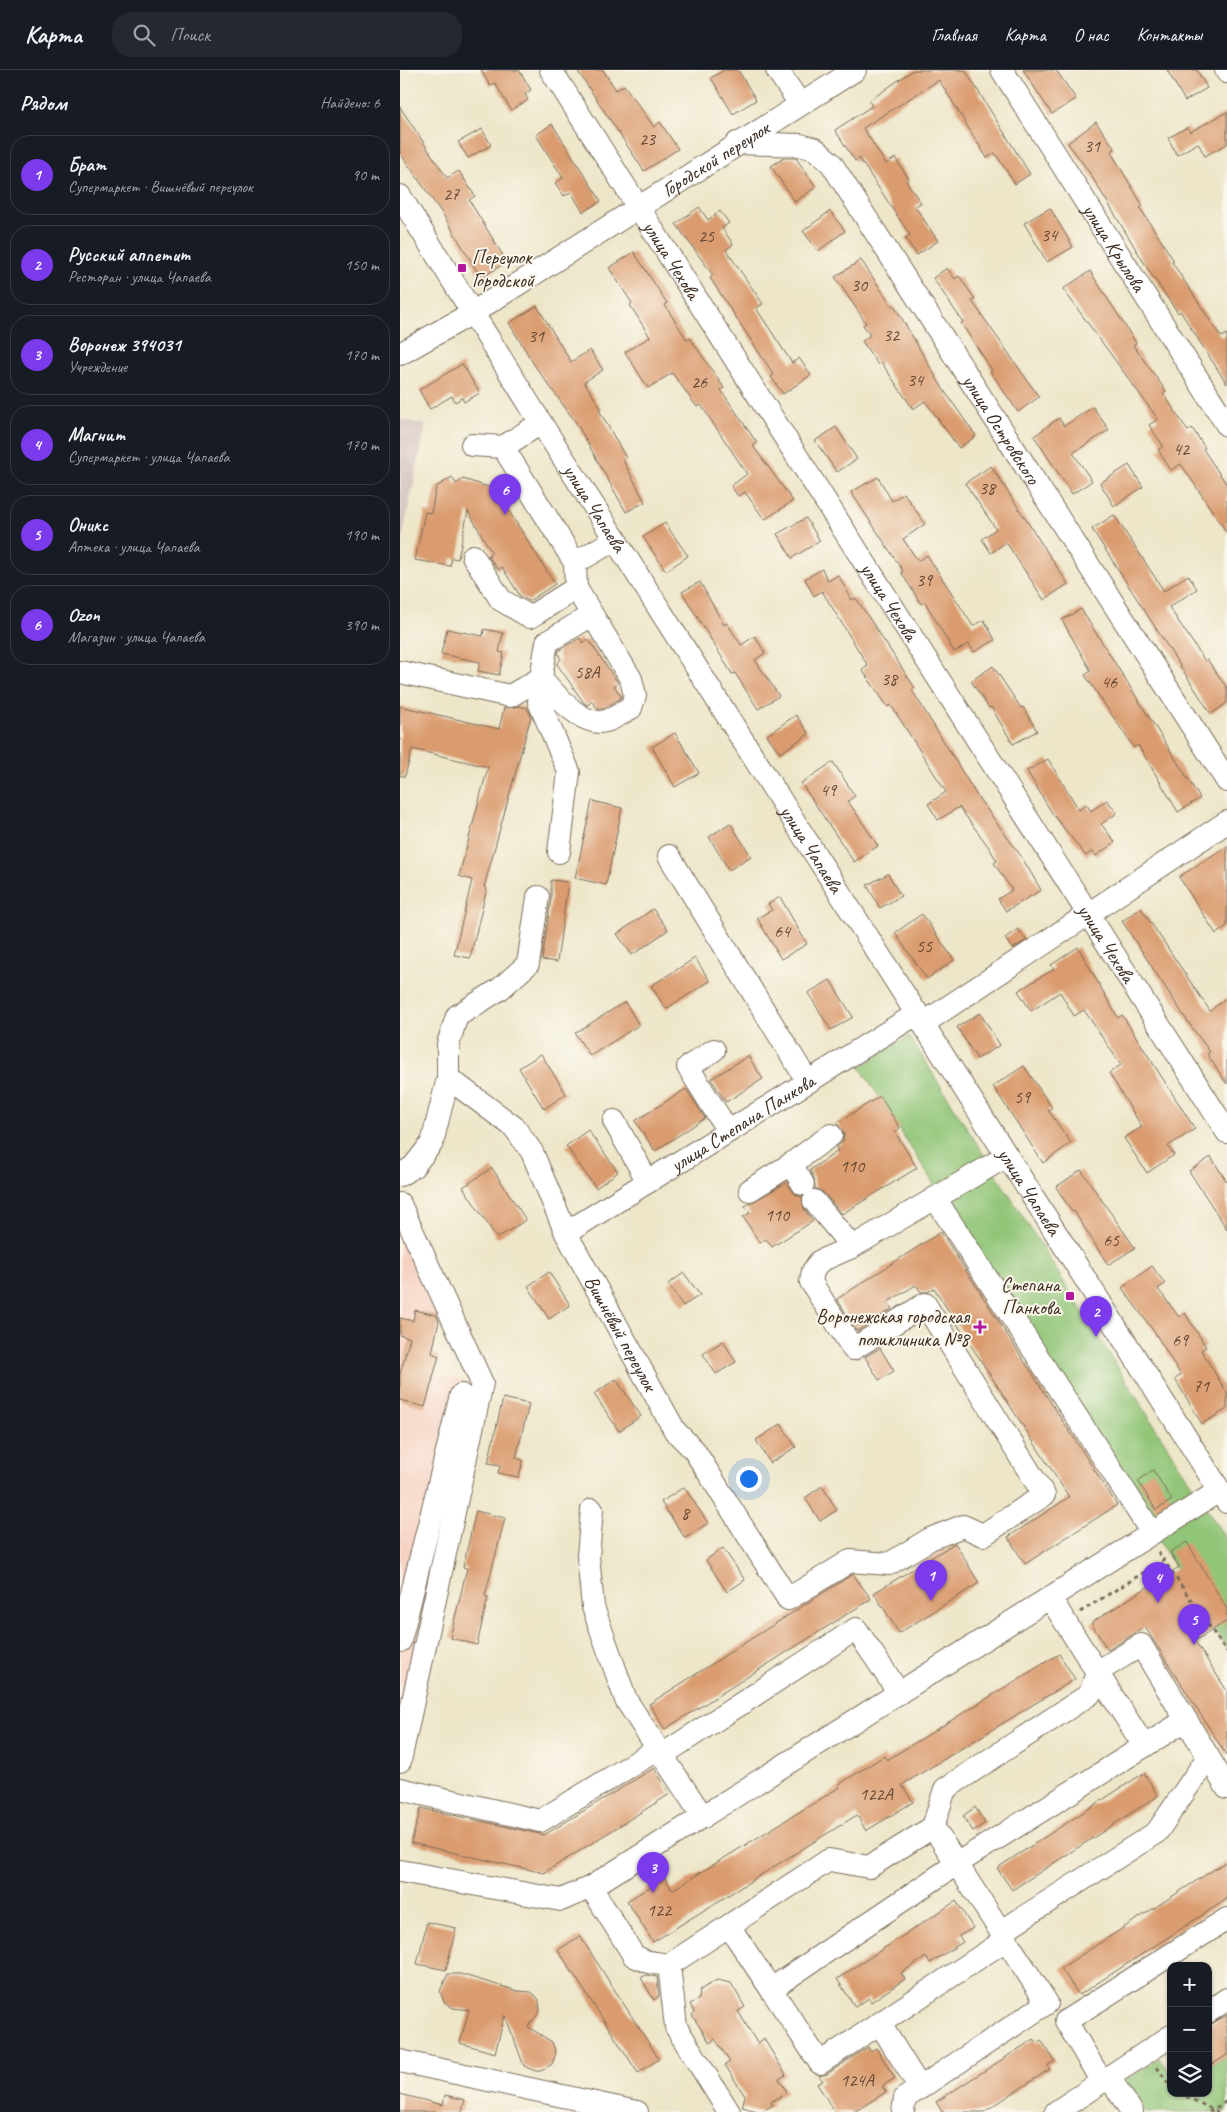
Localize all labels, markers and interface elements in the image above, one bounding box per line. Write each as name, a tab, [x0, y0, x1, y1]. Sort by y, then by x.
search box	[112, 12, 462, 57]
text: Карта	[25, 20, 82, 50]
icon: search	[130, 21, 158, 49]
text: Поиск	[170, 23, 210, 47]
text: Главная	[932, 24, 977, 46]
text: Карта	[1005, 24, 1046, 46]
text: О нас	[1074, 24, 1109, 46]
text: Контакты	[1137, 24, 1202, 46]
text: Рядом	[20, 90, 67, 116]
text: Найдено: 6	[320, 93, 380, 113]
street label: Городской переулок	[657, 114, 775, 202]
house number: 23	[639, 128, 657, 150]
house number: 31	[1084, 135, 1101, 157]
text: Брат	[68, 153, 106, 177]
text: 1	[33, 165, 41, 185]
text: 90 m	[352, 165, 379, 185]
text: Супермаркет · Вишнёвый переулок	[68, 177, 253, 197]
house number: 27	[443, 183, 460, 205]
street label: улица Крылова	[1077, 198, 1153, 298]
street label: улица Чехова	[637, 215, 707, 305]
house number: 34	[1041, 224, 1059, 246]
house number: 25	[698, 225, 715, 247]
text: Русский аппетит	[68, 243, 190, 267]
place label: Переулок Городской	[472, 245, 536, 293]
text: 2	[33, 255, 41, 275]
text: 150 m	[345, 255, 379, 275]
marker: Переулок Городской	[456, 262, 468, 274]
text: Ресторан · улица Чапаева	[68, 267, 211, 287]
house number: 30	[851, 274, 869, 296]
house number: 32	[883, 324, 901, 346]
house number: 31	[528, 325, 545, 347]
text: Воронеж 394031	[68, 333, 181, 357]
text: 3	[33, 345, 41, 365]
text: 170 m	[345, 345, 379, 365]
text: Учреждение	[68, 357, 127, 377]
house number: 34	[907, 369, 925, 391]
street label: улица Островского	[957, 369, 1046, 490]
house number: 26	[691, 371, 708, 393]
text: Магнит	[68, 423, 125, 447]
text: 4	[33, 435, 41, 455]
text: 170 m	[345, 435, 379, 455]
house number: 42	[1173, 438, 1191, 460]
text: Супермаркет · улица Чапаева	[68, 447, 230, 467]
street label: улица Чапаева	[557, 459, 633, 558]
pin: 6	[489, 474, 521, 515]
house number: 38	[979, 477, 997, 499]
text: Оникс	[68, 513, 108, 537]
text: 5	[34, 525, 40, 545]
text: 190 m	[345, 525, 379, 545]
text: Аптека · улица Чапаева	[68, 537, 200, 557]
street label: улица Чехова	[854, 557, 925, 647]
house number: 39	[916, 569, 934, 591]
text: Ozon	[68, 603, 100, 627]
text: 6	[33, 615, 41, 635]
text: 390 m	[345, 615, 379, 635]
text: Магазин · улица Чапаева	[68, 627, 205, 647]
house number: 58А	[574, 661, 601, 683]
house number: 38	[881, 668, 899, 690]
house number: 46	[1101, 671, 1118, 693]
house number: 49	[820, 779, 838, 801]
street label: улица Чапаева	[774, 800, 850, 899]
street label: улица Чехова	[1072, 898, 1142, 989]
house number: 64	[774, 920, 792, 942]
house number: 55	[916, 935, 933, 957]
street label: улица Степана Панкова	[665, 1067, 821, 1178]
house number: 59	[1014, 1086, 1032, 1108]
street label: улица Чапаева	[992, 1142, 1068, 1241]
house number: 110	[840, 1155, 866, 1177]
house number: 110	[765, 1204, 791, 1226]
house number: 65	[1103, 1229, 1120, 1251]
street label: Вишнёвый переулок	[579, 1271, 664, 1397]
place label: Степана Панкова	[1001, 1272, 1062, 1320]
marker: Степана Панкова	[1064, 1290, 1076, 1302]
pin: 2	[1080, 1296, 1112, 1337]
place label: Воронежская городская поликлиника №8	[816, 1304, 971, 1352]
marker: Воронежская городская поликлиника №8	[973, 1320, 987, 1334]
house number: 69	[1172, 1329, 1190, 1351]
house number: 71	[1193, 1375, 1210, 1397]
your location	[736, 1466, 762, 1492]
house number: 8	[681, 1502, 691, 1524]
pin: 1	[915, 1560, 947, 1601]
pin: 4	[1142, 1562, 1174, 1603]
pin: 5	[1178, 1604, 1210, 1645]
house number: 122А	[859, 1783, 894, 1805]
pin: 3	[637, 1852, 669, 1893]
house number: 122	[647, 1899, 673, 1921]
map controls	[1167, 1962, 1212, 2097]
button: +	[1167, 1962, 1212, 2007]
button: −	[1167, 2007, 1212, 2052]
button: layers	[1167, 2052, 1212, 2097]
house number: 124А	[840, 2069, 875, 2091]

